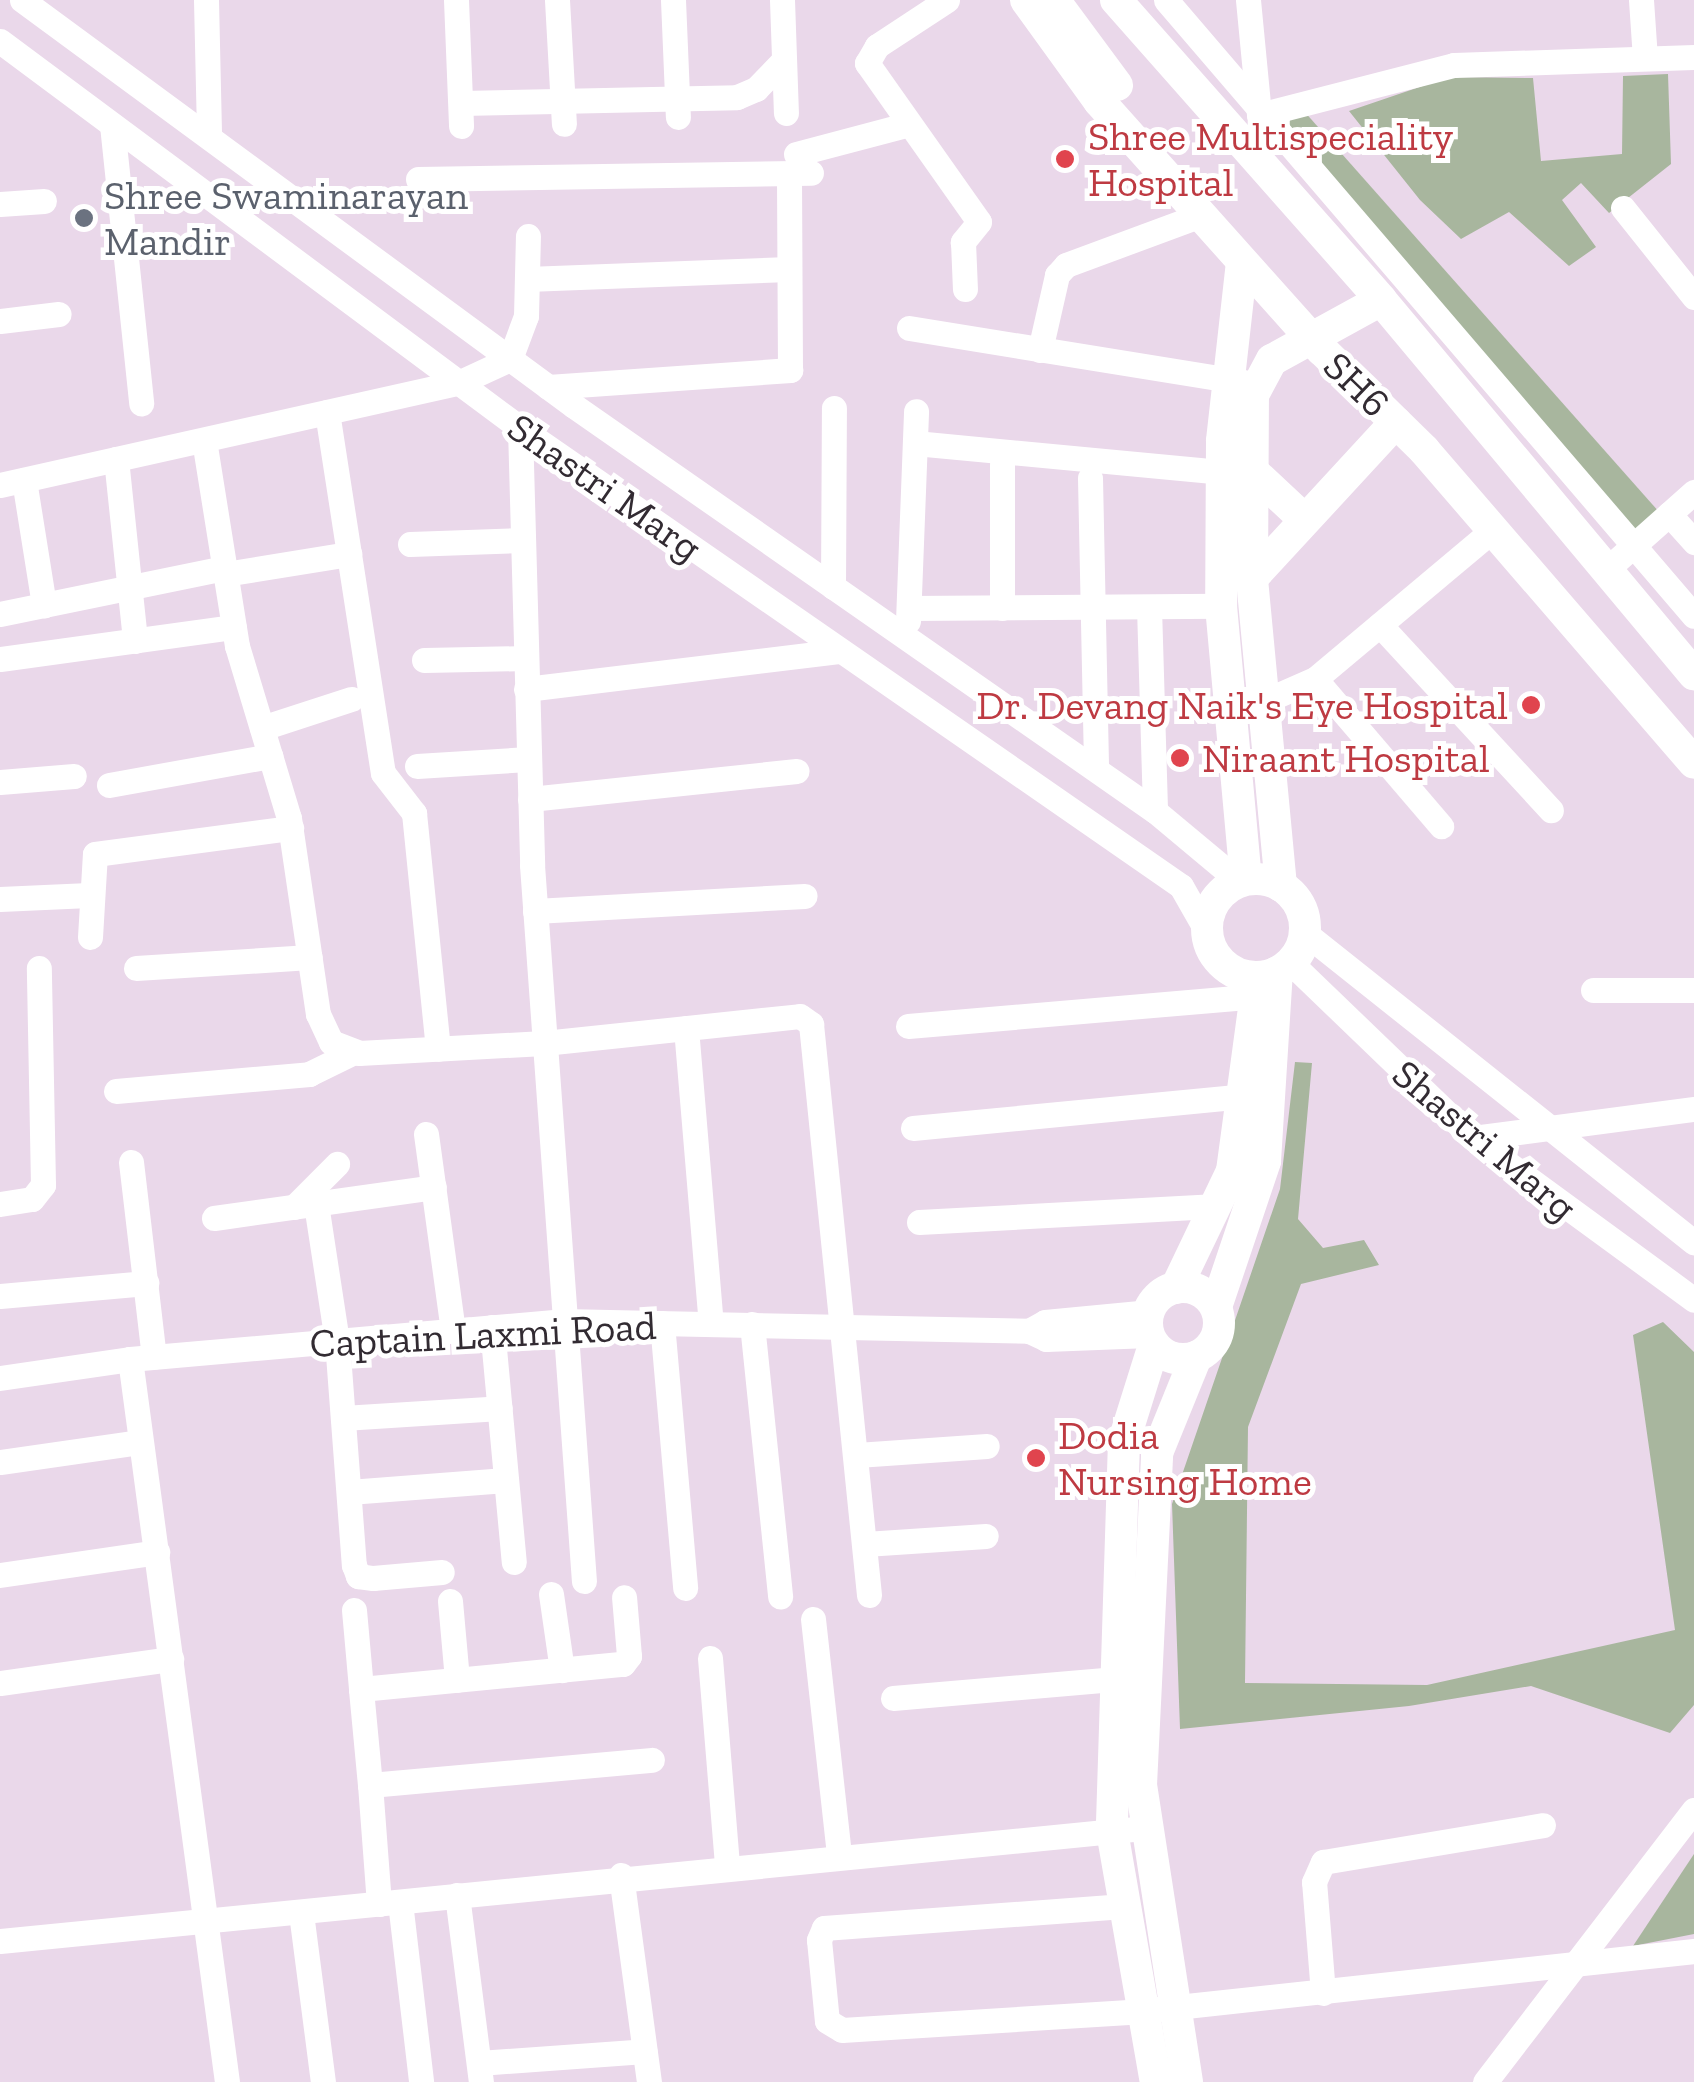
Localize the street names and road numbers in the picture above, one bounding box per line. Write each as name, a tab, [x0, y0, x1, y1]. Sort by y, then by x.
street label: SH6	[1314, 341, 1400, 427]
street label: Shastri Marg	[499, 403, 711, 571]
street label: Shastri Marg	[1383, 1049, 1587, 1231]
street label: Captain Laxmi Road	[308, 1301, 658, 1367]

